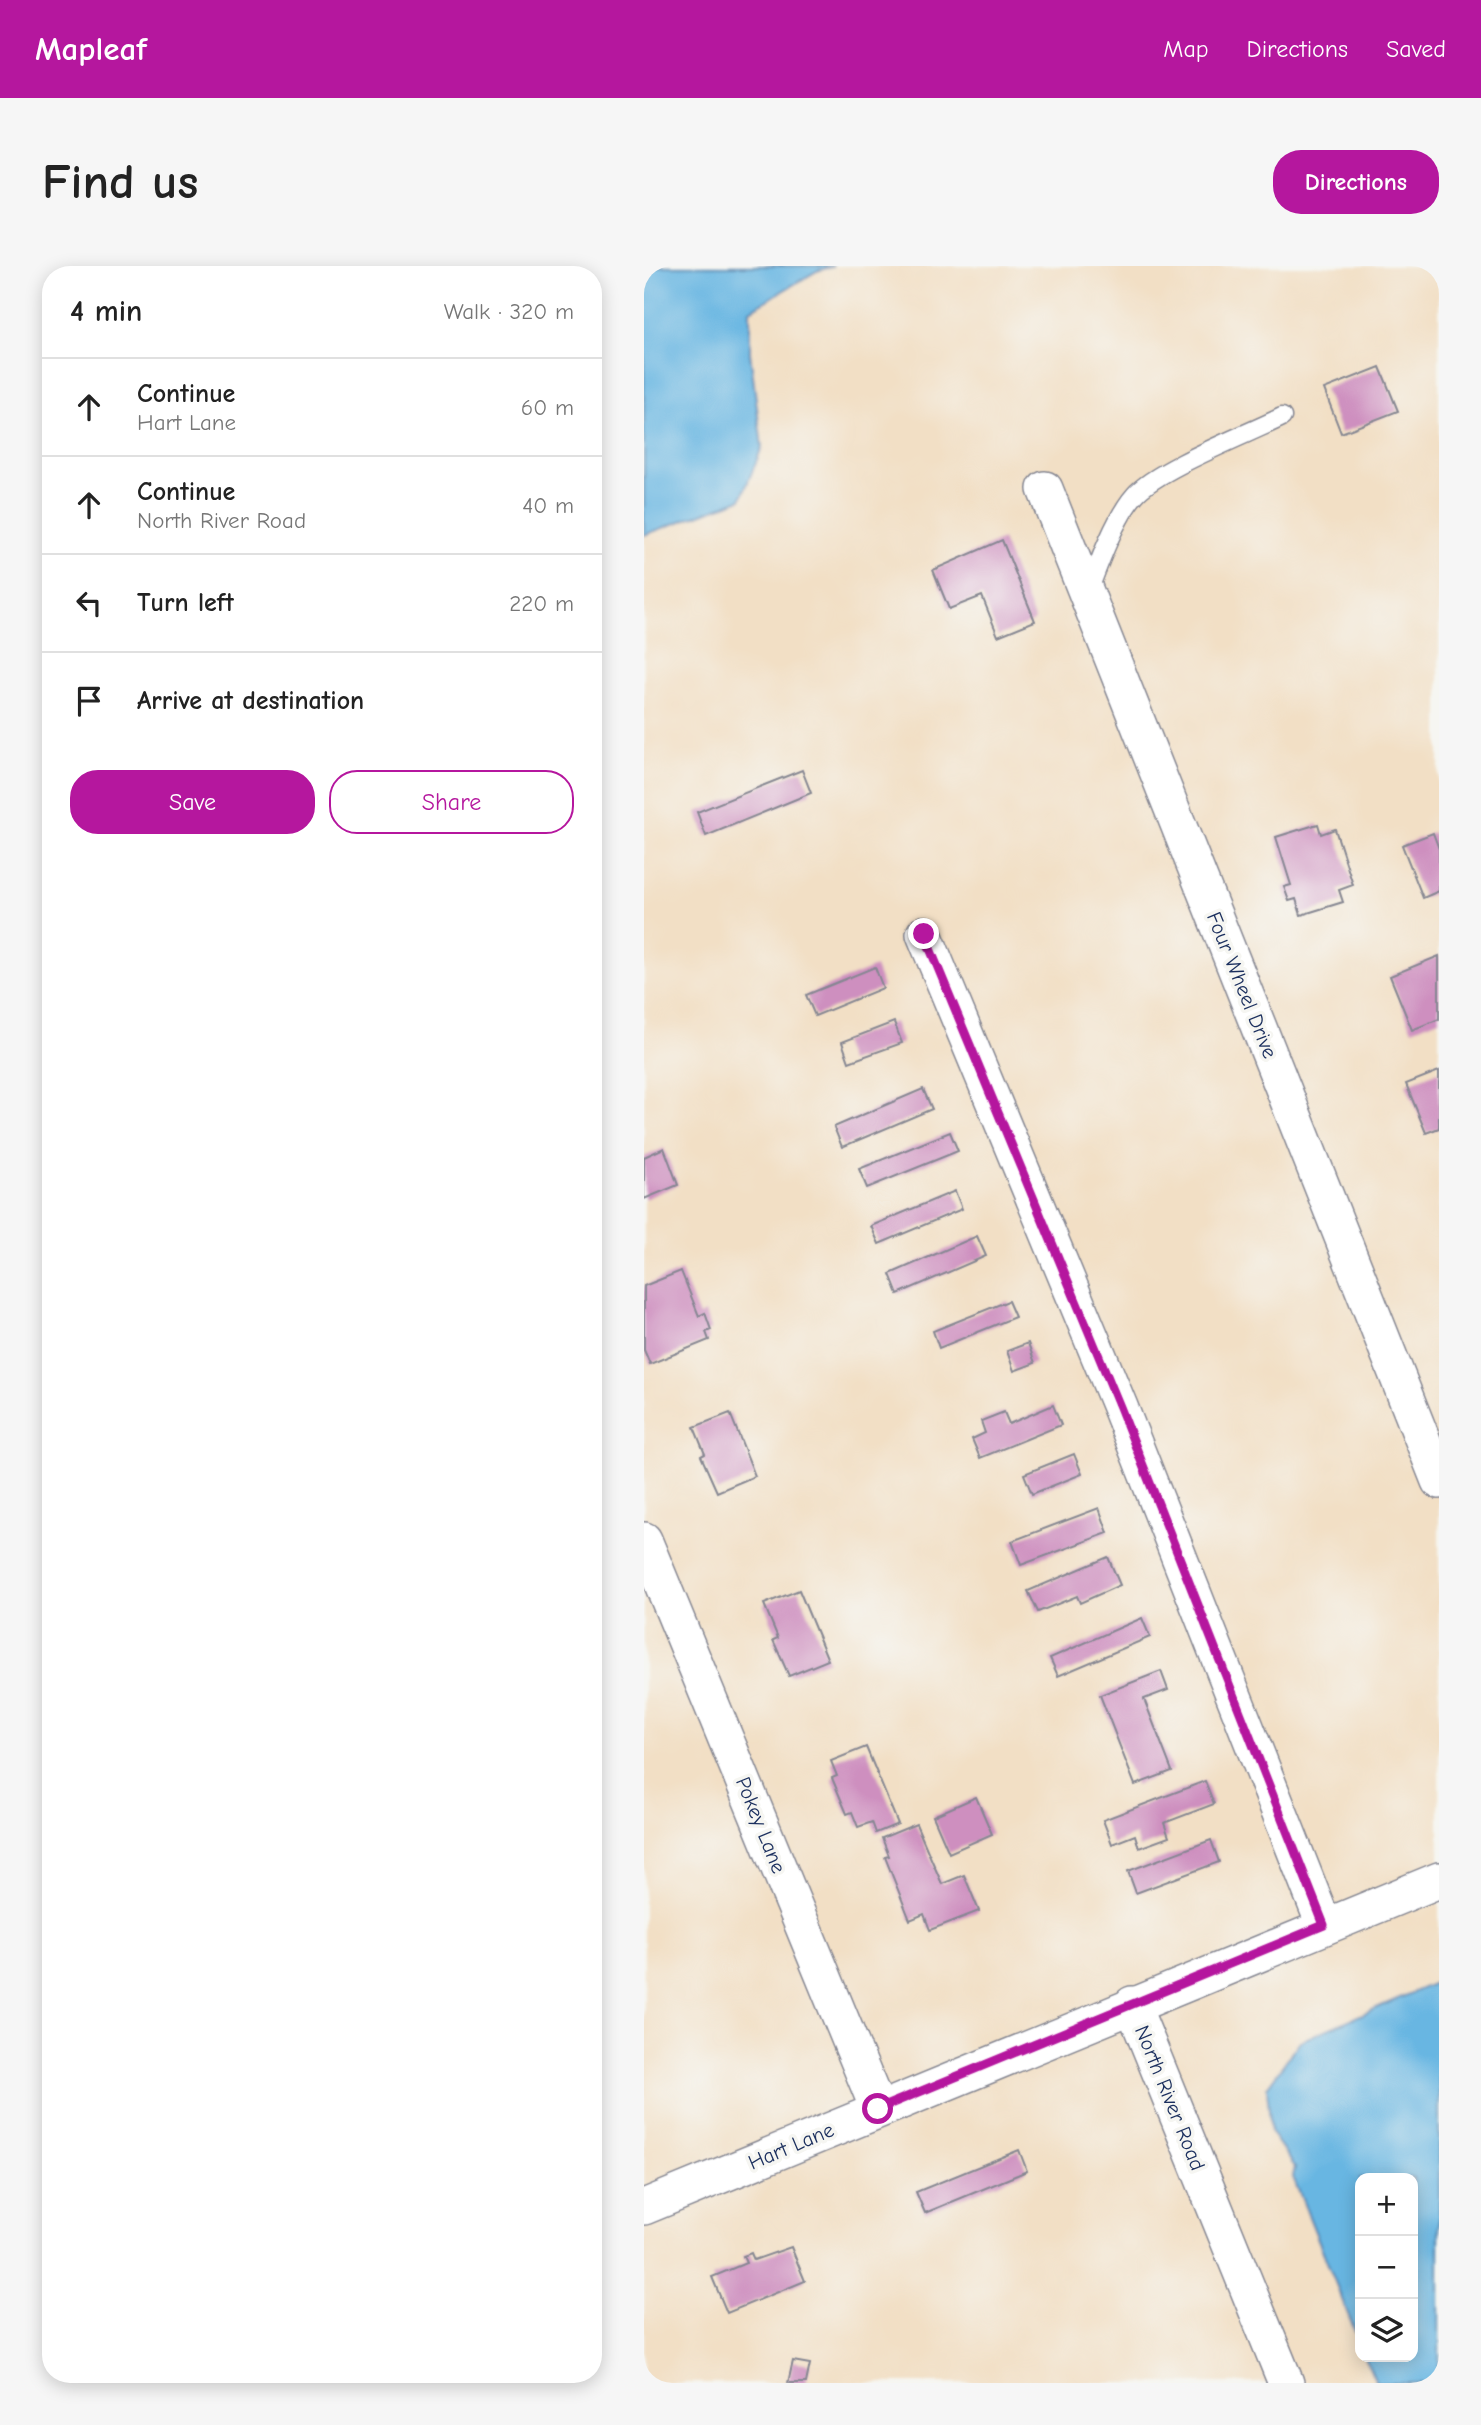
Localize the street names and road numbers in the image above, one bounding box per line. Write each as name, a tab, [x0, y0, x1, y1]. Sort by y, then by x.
street label: Four Wheel Drive	[1202, 908, 1282, 1062]
street label: Pokey Lane	[731, 1773, 791, 1877]
street label: North River Road	[1130, 2022, 1210, 2174]
street label: Hart Lane	[745, 2117, 837, 2175]

